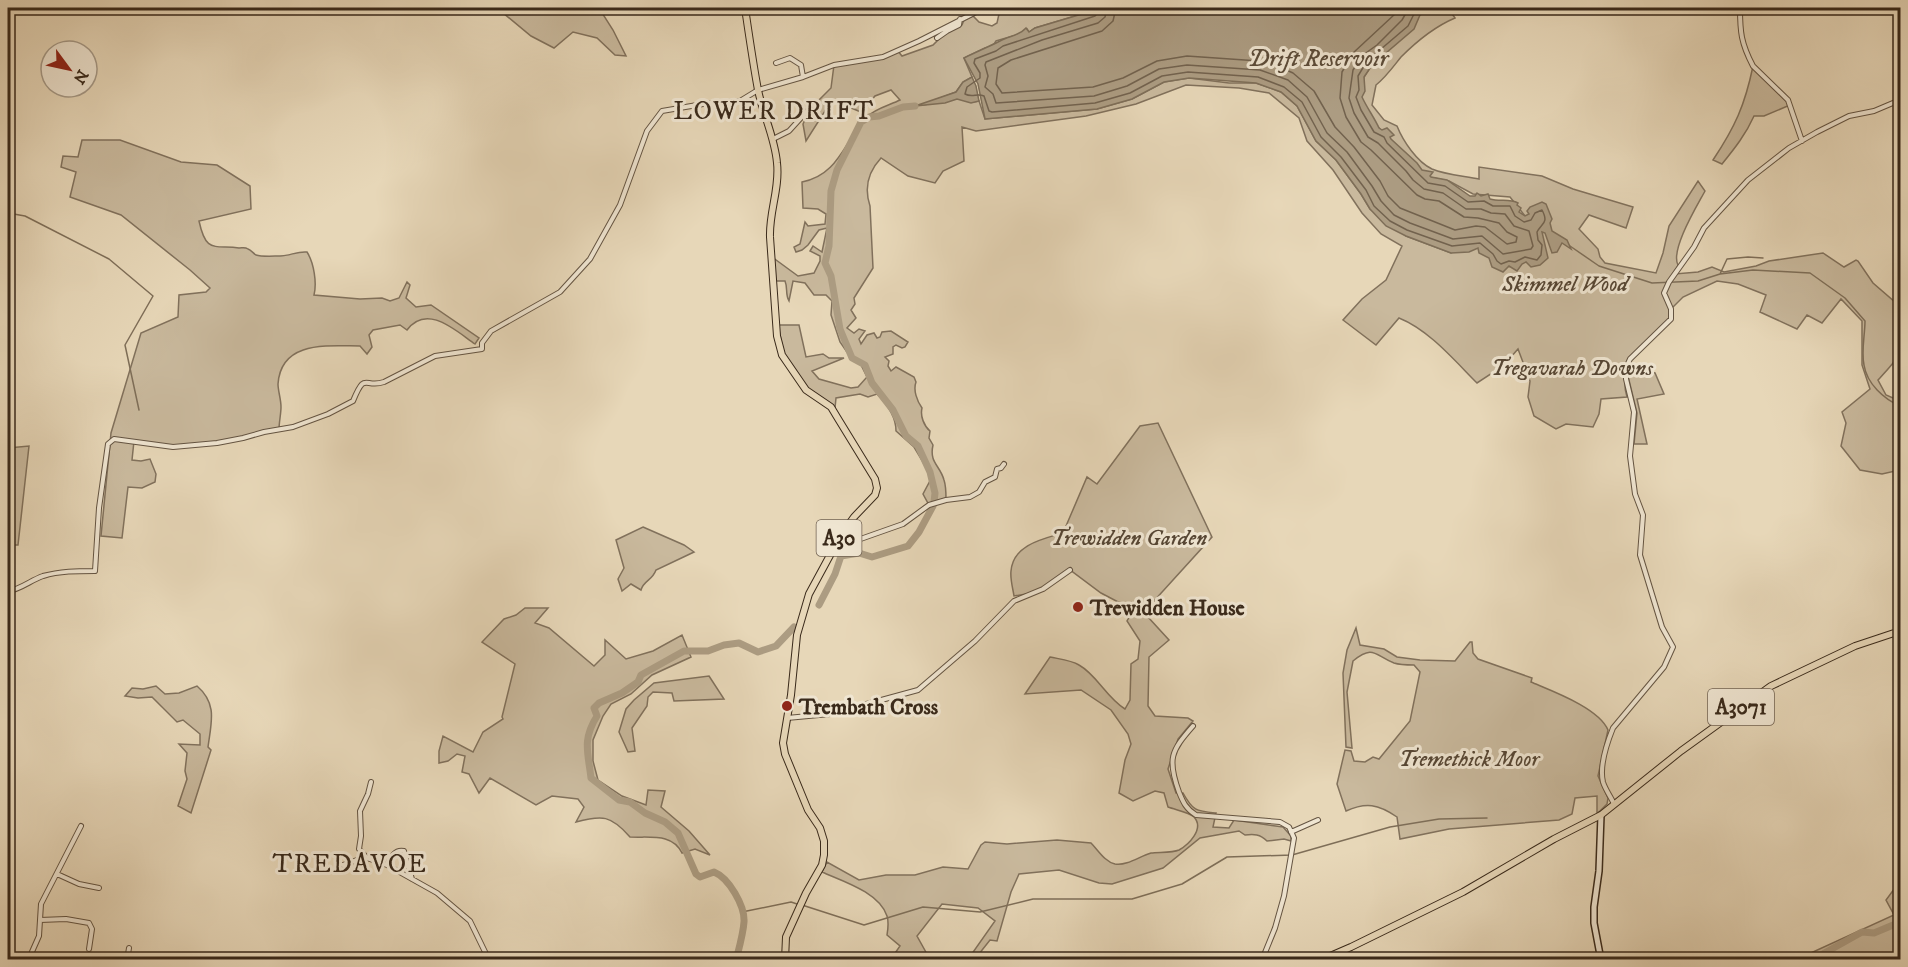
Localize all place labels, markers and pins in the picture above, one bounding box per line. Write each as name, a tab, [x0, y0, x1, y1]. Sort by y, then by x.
place label: Trewidden House	[1089, 595, 1245, 622]
marker: Trewidden House	[1071, 600, 1085, 614]
place label: Trembath Cross	[798, 694, 939, 721]
marker: Trembath Cross	[780, 699, 794, 713]

